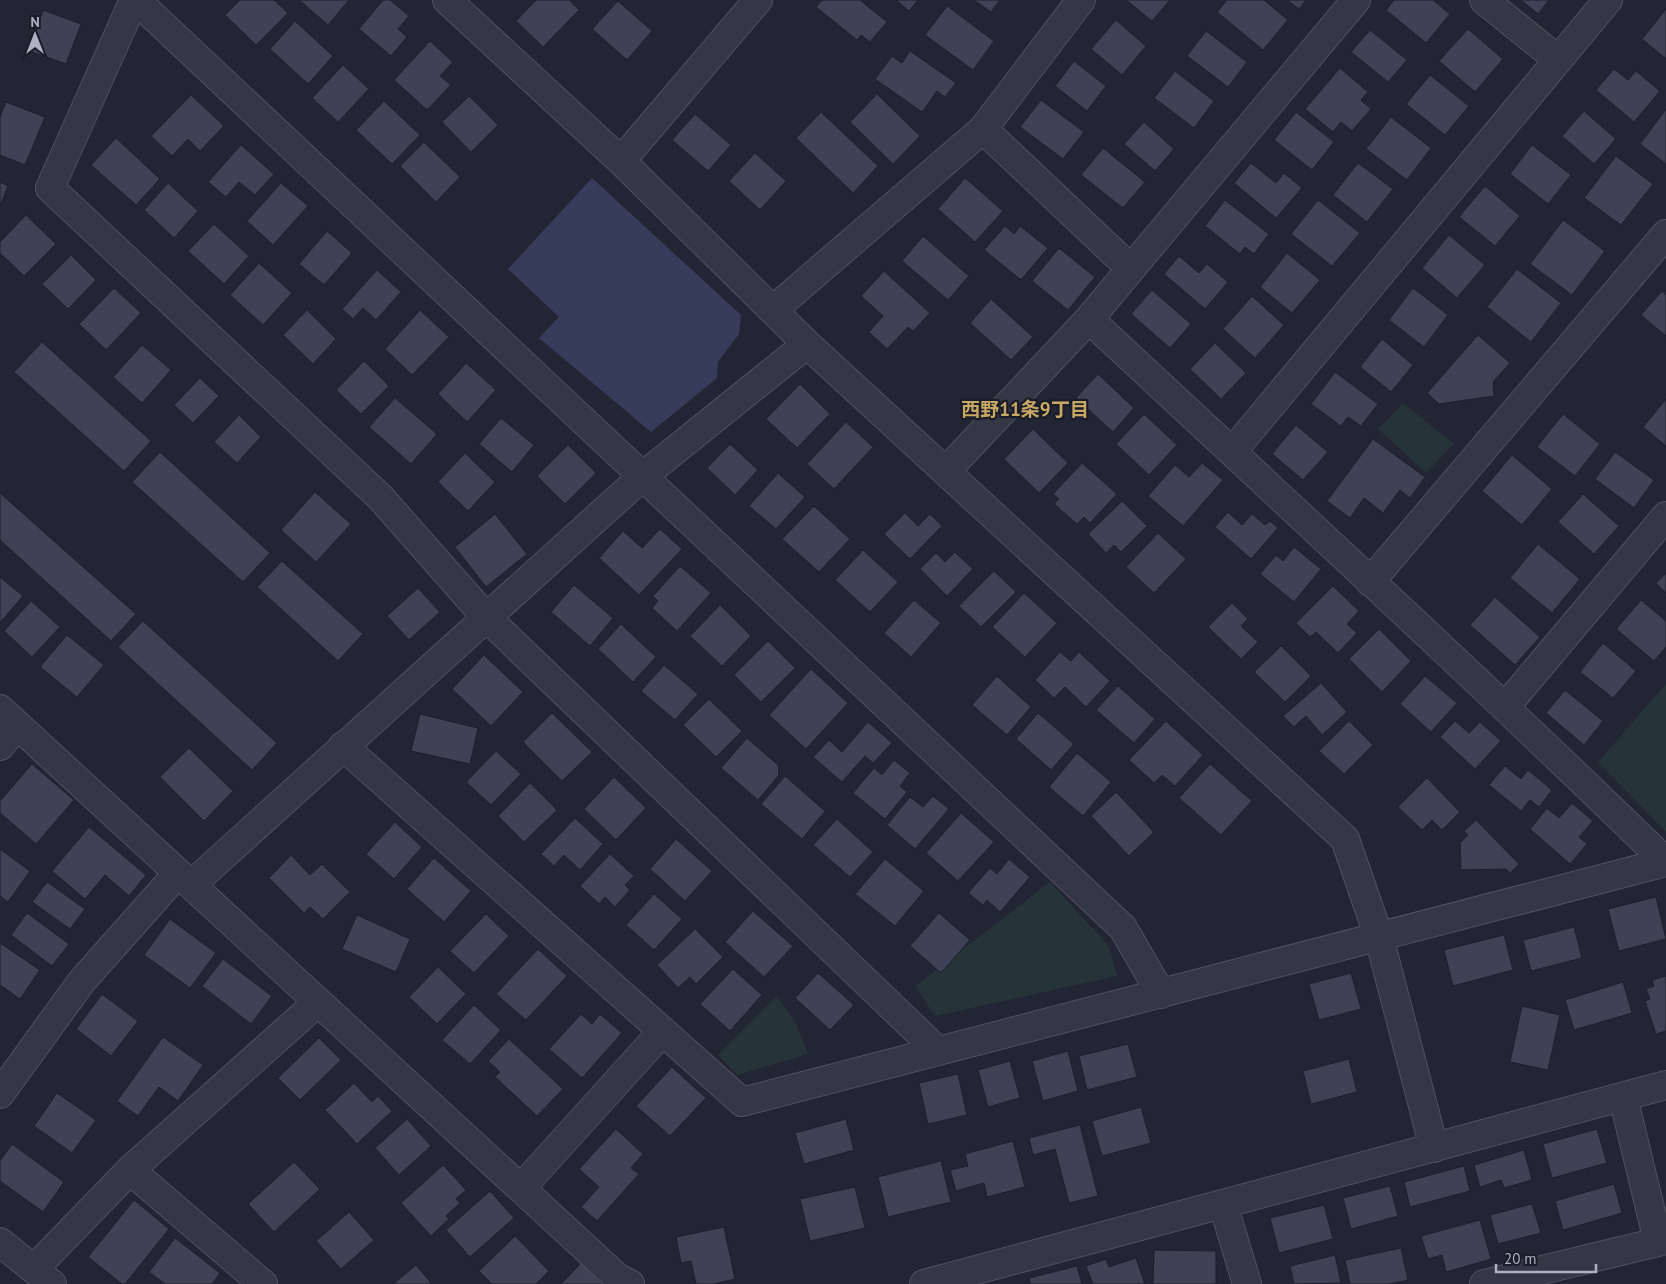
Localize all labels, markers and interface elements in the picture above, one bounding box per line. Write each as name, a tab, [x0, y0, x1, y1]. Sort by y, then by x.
north arrow	[10, 10, 60, 60]
text: N	[30, 13, 40, 31]
district label: 西野11条9丁目	[961, 397, 1089, 421]
scale bar	[1496, 1242, 1596, 1274]
text: 20 m	[1504, 1249, 1537, 1268]

